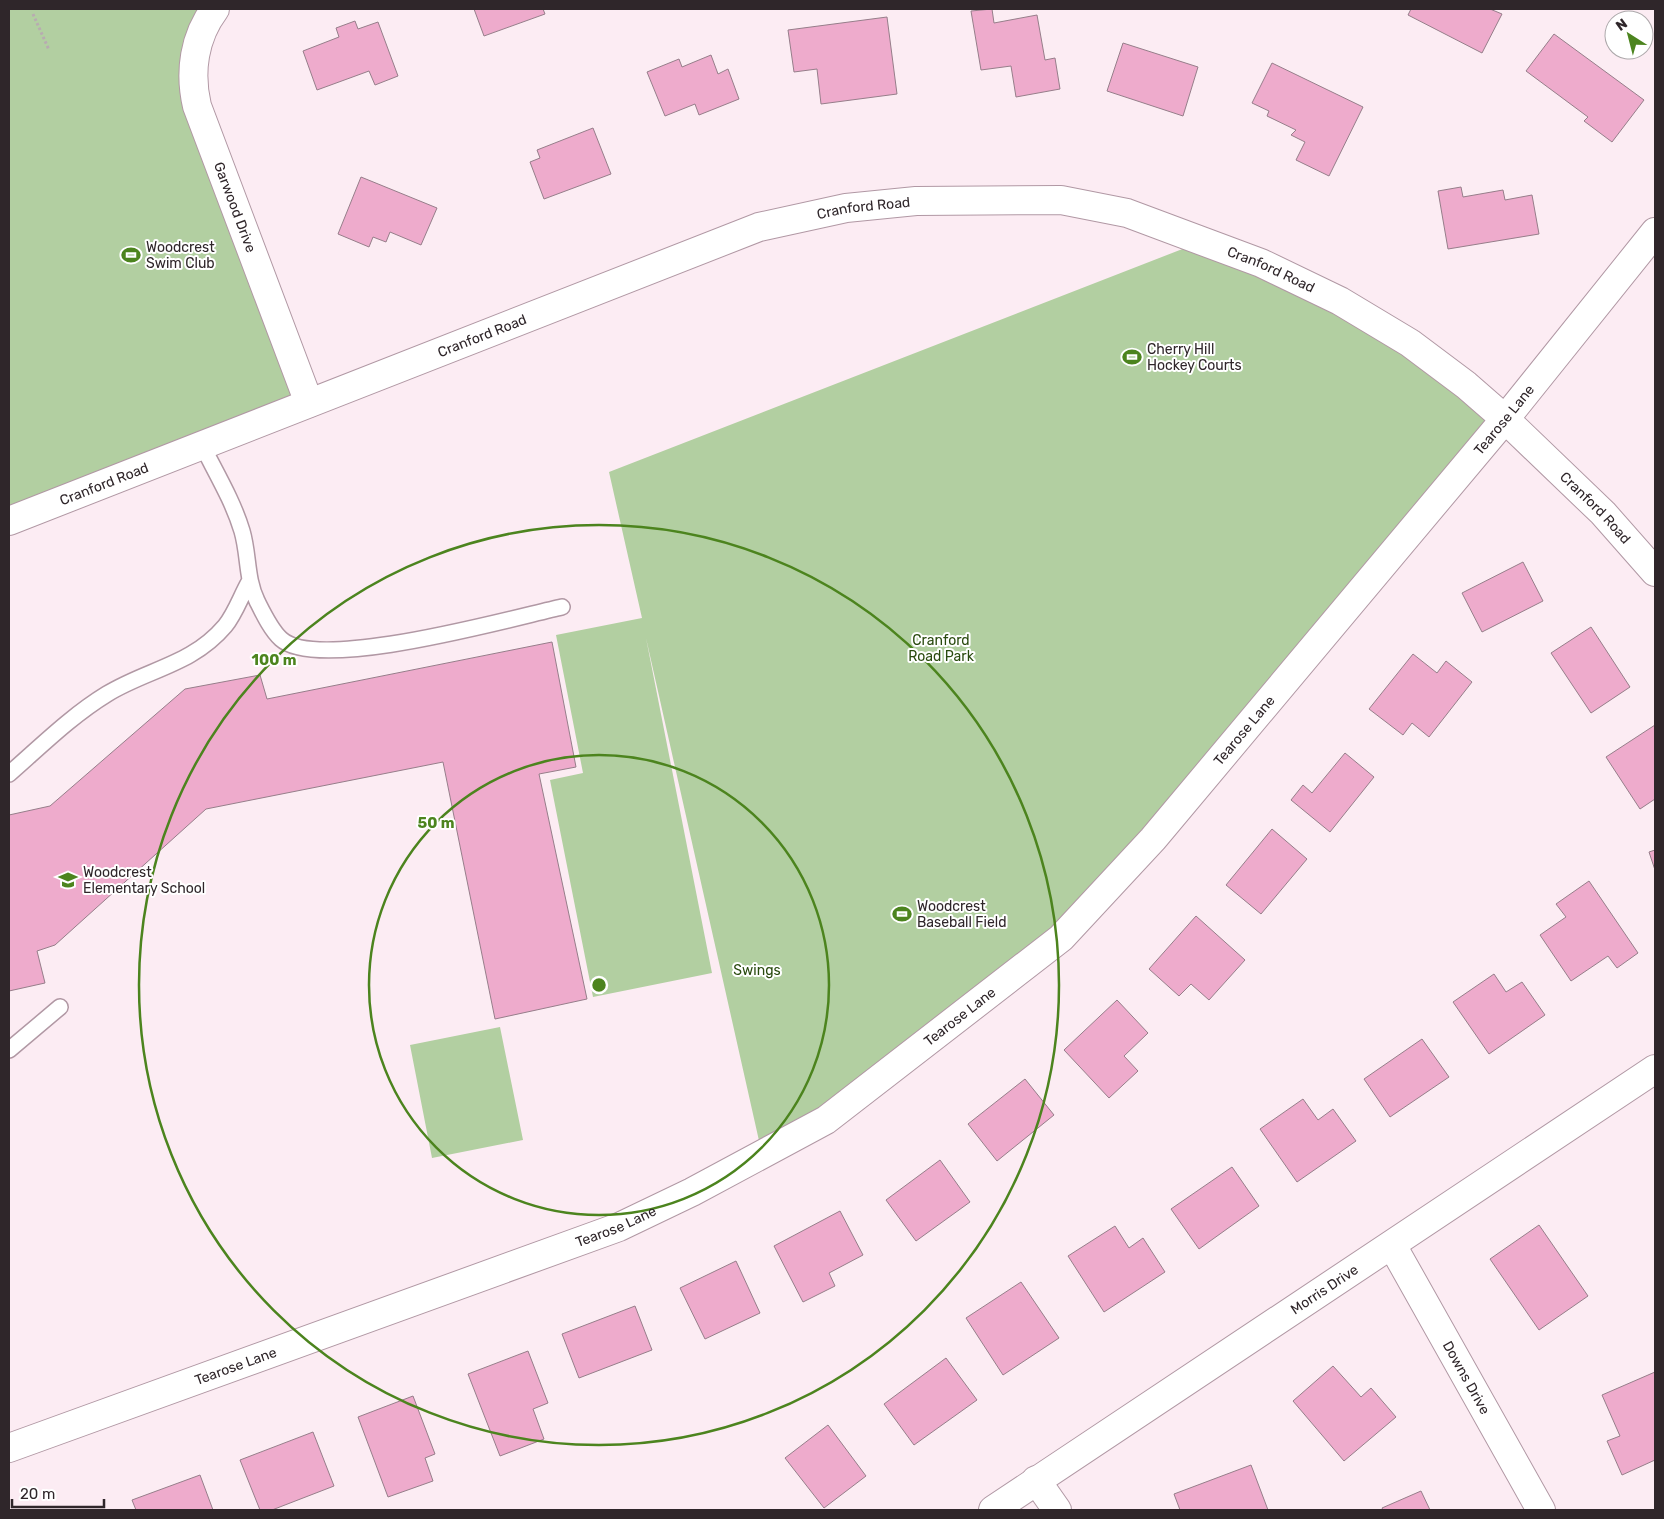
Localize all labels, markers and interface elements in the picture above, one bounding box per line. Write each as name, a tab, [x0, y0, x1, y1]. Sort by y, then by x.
north arrow	[1604, 10, 1654, 60]
text: N	[1613, 15, 1631, 35]
street label: Garwood Drive	[210, 160, 259, 255]
street label: Cranford Road	[815, 194, 911, 223]
place label: Woodcrest Swim Club	[146, 239, 215, 272]
street label: Cranford Road	[1225, 243, 1317, 297]
sports icon: Woodcrest Swim Club	[120, 244, 142, 266]
street label: Cranford Road	[435, 311, 529, 361]
place label: Cherry Hill Hockey Courts	[1147, 341, 1242, 374]
sports icon: Cherry Hill Hockey Courts	[1121, 346, 1143, 368]
street label: Tearose Lane	[1470, 381, 1538, 459]
street label: Cranford Road	[57, 459, 151, 509]
street label: Cranford Road	[1556, 468, 1634, 547]
park label: Cranford Road Park	[908, 632, 975, 665]
text: 100 m	[252, 651, 296, 669]
street label: Tearose Lane	[1210, 692, 1279, 769]
text: 50 m	[418, 814, 454, 832]
place label: Woodcrest Elementary School	[83, 864, 205, 897]
school or university icon: Woodcrest Elementary School	[57, 869, 79, 891]
place label: Woodcrest Baseball Field	[917, 898, 1007, 931]
sports icon: Woodcrest Baseball Field	[891, 903, 913, 925]
park label: Swings	[733, 962, 781, 979]
centre of rings	[590, 976, 608, 994]
street label: Tearose Lane	[921, 984, 999, 1050]
street label: Tearose Lane	[573, 1202, 659, 1251]
street label: Morris Drive	[1288, 1261, 1362, 1318]
street label: Downs Drive	[1439, 1338, 1494, 1418]
street label: Tearose Lane	[192, 1344, 279, 1389]
scale bar	[12, 1476, 105, 1508]
text: 20 m	[20, 1485, 55, 1503]

